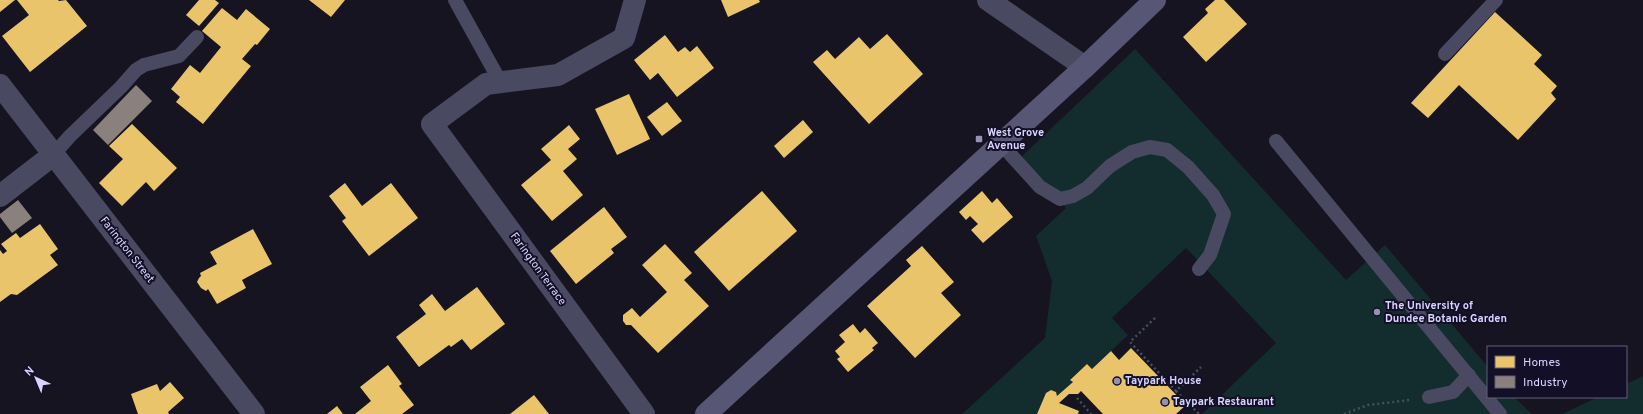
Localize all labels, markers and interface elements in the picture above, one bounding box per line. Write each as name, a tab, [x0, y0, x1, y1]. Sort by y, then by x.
place label: West Grove Avenue	[987, 126, 1044, 153]
marker: West Grove Avenue	[974, 134, 984, 144]
street label: Farington Street	[97, 214, 157, 286]
street label: Farington Terrace	[507, 230, 569, 308]
place label: The University of Dundee Botanic Garden	[1385, 299, 1507, 326]
marker: The University of Dundee Botanic Garden	[1372, 307, 1382, 317]
legend	[1487, 346, 1627, 398]
text: Homes	[1523, 355, 1560, 371]
north arrow	[16, 358, 56, 398]
text: N	[22, 364, 37, 379]
place label: Taypark House	[1125, 374, 1201, 388]
text: Industry	[1523, 375, 1568, 391]
marker: Taypark House	[1112, 376, 1122, 386]
place label: Taypark Restaurant	[1173, 395, 1274, 409]
marker: Taypark Restaurant	[1160, 397, 1170, 407]

